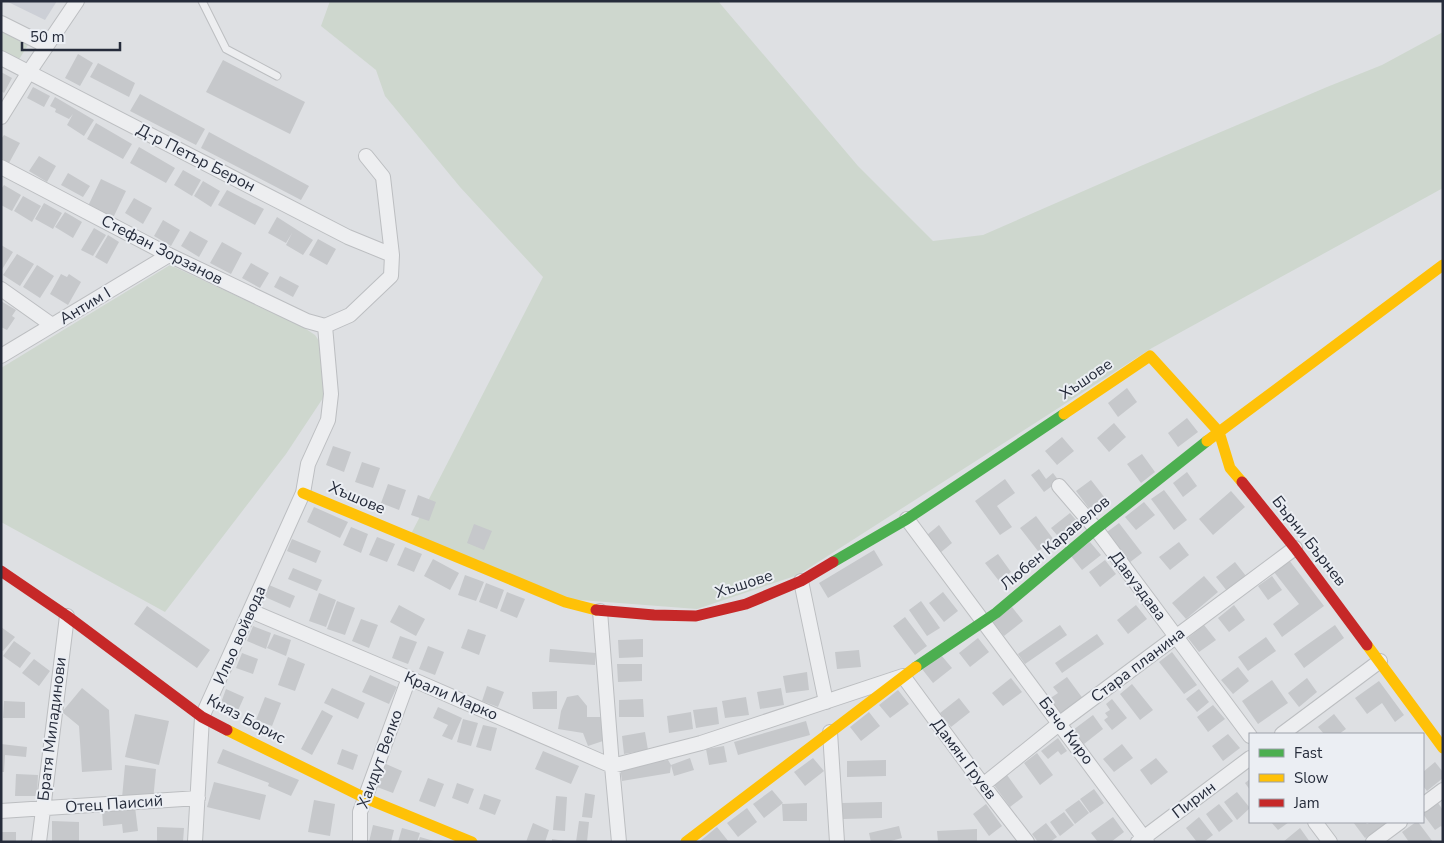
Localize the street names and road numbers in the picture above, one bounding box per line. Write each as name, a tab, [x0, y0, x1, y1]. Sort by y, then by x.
street label: Д-р Петър Берон	[133, 119, 259, 197]
street label: Стефан Зорзанов	[97, 210, 227, 290]
street label: Антим I	[55, 282, 115, 330]
street label: Хъшове	[1055, 353, 1117, 405]
street label: Хъшове	[325, 476, 389, 520]
street label: Любен Каравелов	[996, 490, 1115, 595]
street label: Бърни Бърнев	[1267, 491, 1351, 591]
street label: Давуздава	[1105, 547, 1171, 625]
street label: Хъшове	[712, 564, 776, 604]
street label: Ильо войвода	[208, 582, 272, 688]
street label: Стара планина	[1086, 622, 1190, 708]
street label: Братя Миладинови	[32, 656, 72, 802]
street label: Крали Марко	[401, 666, 501, 726]
street label: Княз Борис	[203, 689, 290, 749]
street label: Бачо Киро	[1033, 693, 1099, 769]
street label: Хаидут Велко	[352, 707, 408, 811]
street label: Дамян Груев	[926, 714, 1002, 804]
street label: Пирин	[1168, 776, 1220, 824]
street label: Отец Паисий	[64, 790, 164, 818]

